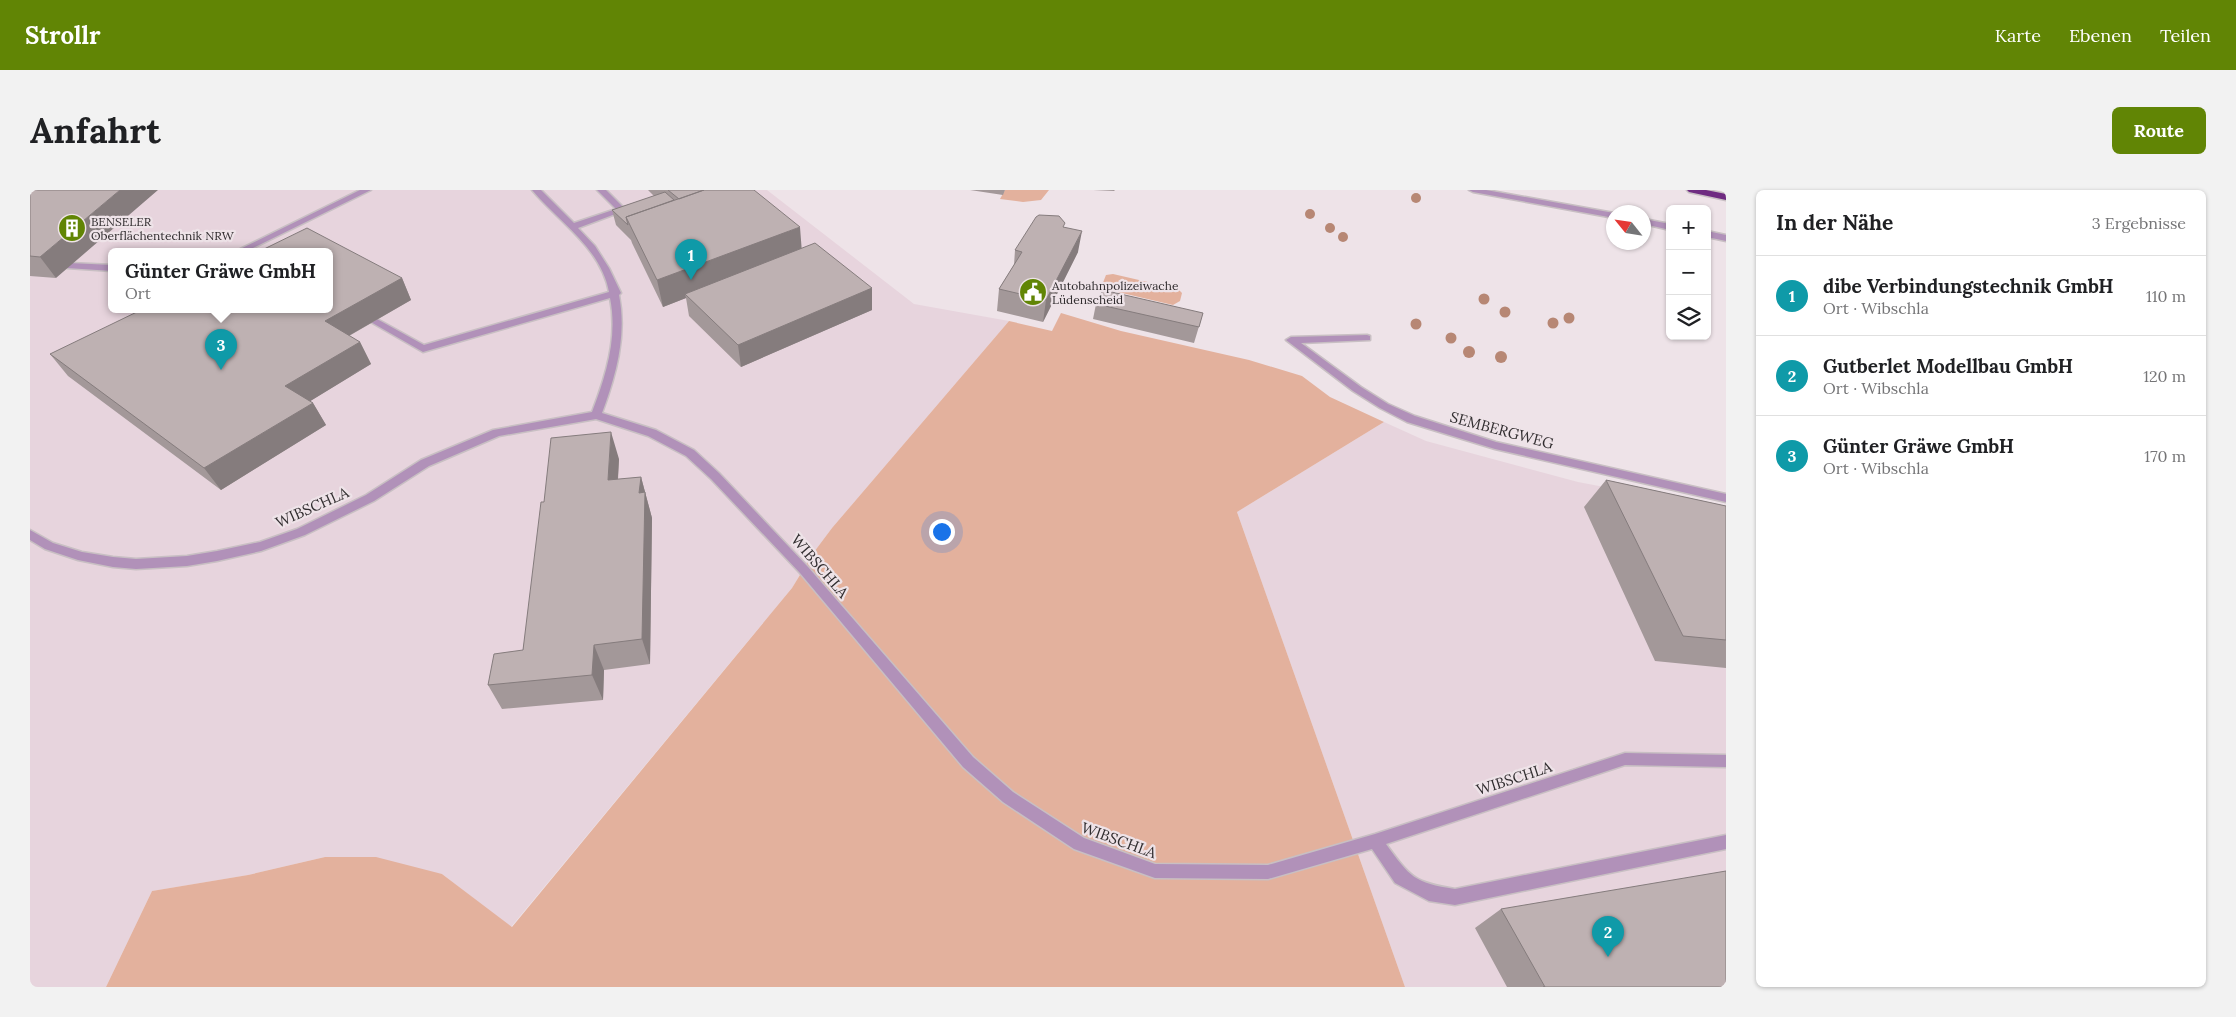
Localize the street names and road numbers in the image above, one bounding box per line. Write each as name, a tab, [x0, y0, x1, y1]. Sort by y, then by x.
street label: SEMBERGWEG	[1448, 407, 1556, 453]
street label: WIBSCHLA	[272, 482, 352, 532]
street label: WIBSCHLA	[787, 530, 853, 602]
street label: WIBSCHLA	[1474, 757, 1555, 799]
street label: WIBSCHLA	[1079, 818, 1160, 863]

